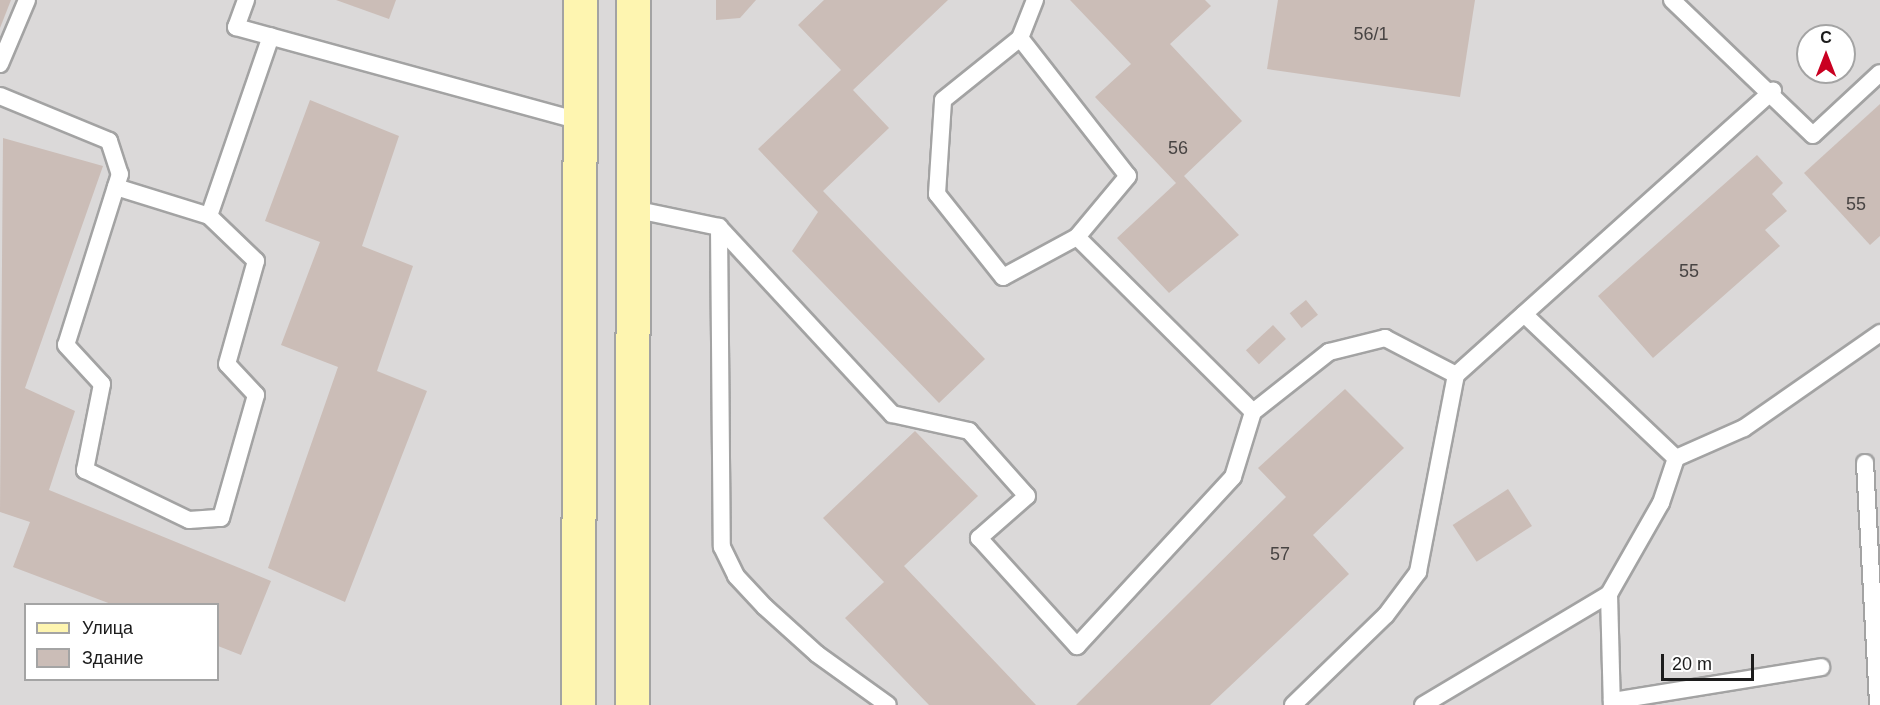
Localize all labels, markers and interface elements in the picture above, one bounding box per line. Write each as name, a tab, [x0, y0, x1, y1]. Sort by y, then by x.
house number: 56/1	[1353, 23, 1389, 45]
north arrow	[1796, 24, 1856, 84]
text: С	[1820, 29, 1832, 46]
house number: 56	[1168, 137, 1188, 159]
house number: 55	[1846, 193, 1866, 215]
house number: 55	[1679, 260, 1699, 282]
house number: 57	[1270, 543, 1290, 565]
legend	[24, 603, 219, 681]
text: Улица	[82, 618, 133, 638]
scale bar	[1664, 642, 1757, 680]
text: Здание	[82, 648, 143, 668]
text: 20 m	[1672, 654, 1712, 674]

